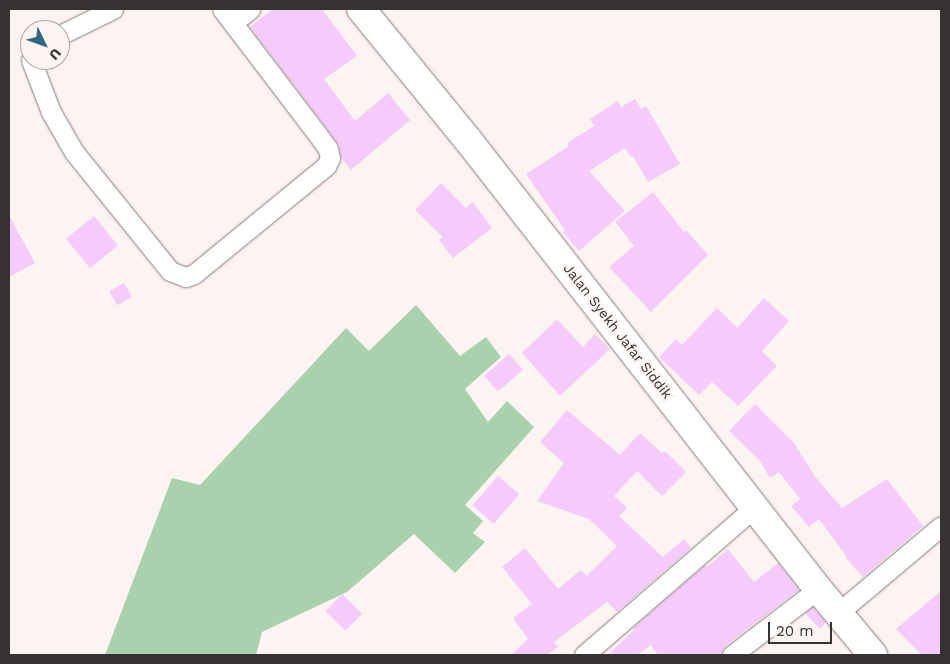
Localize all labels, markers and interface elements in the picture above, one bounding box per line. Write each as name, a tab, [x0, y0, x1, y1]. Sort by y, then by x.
north arrow	[20, 20, 70, 70]
text: U	[46, 45, 65, 63]
street label: Jalan Syekh Jafar Siddik	[560, 260, 676, 402]
scale bar	[770, 612, 834, 644]
text: 20 m	[776, 622, 814, 640]

